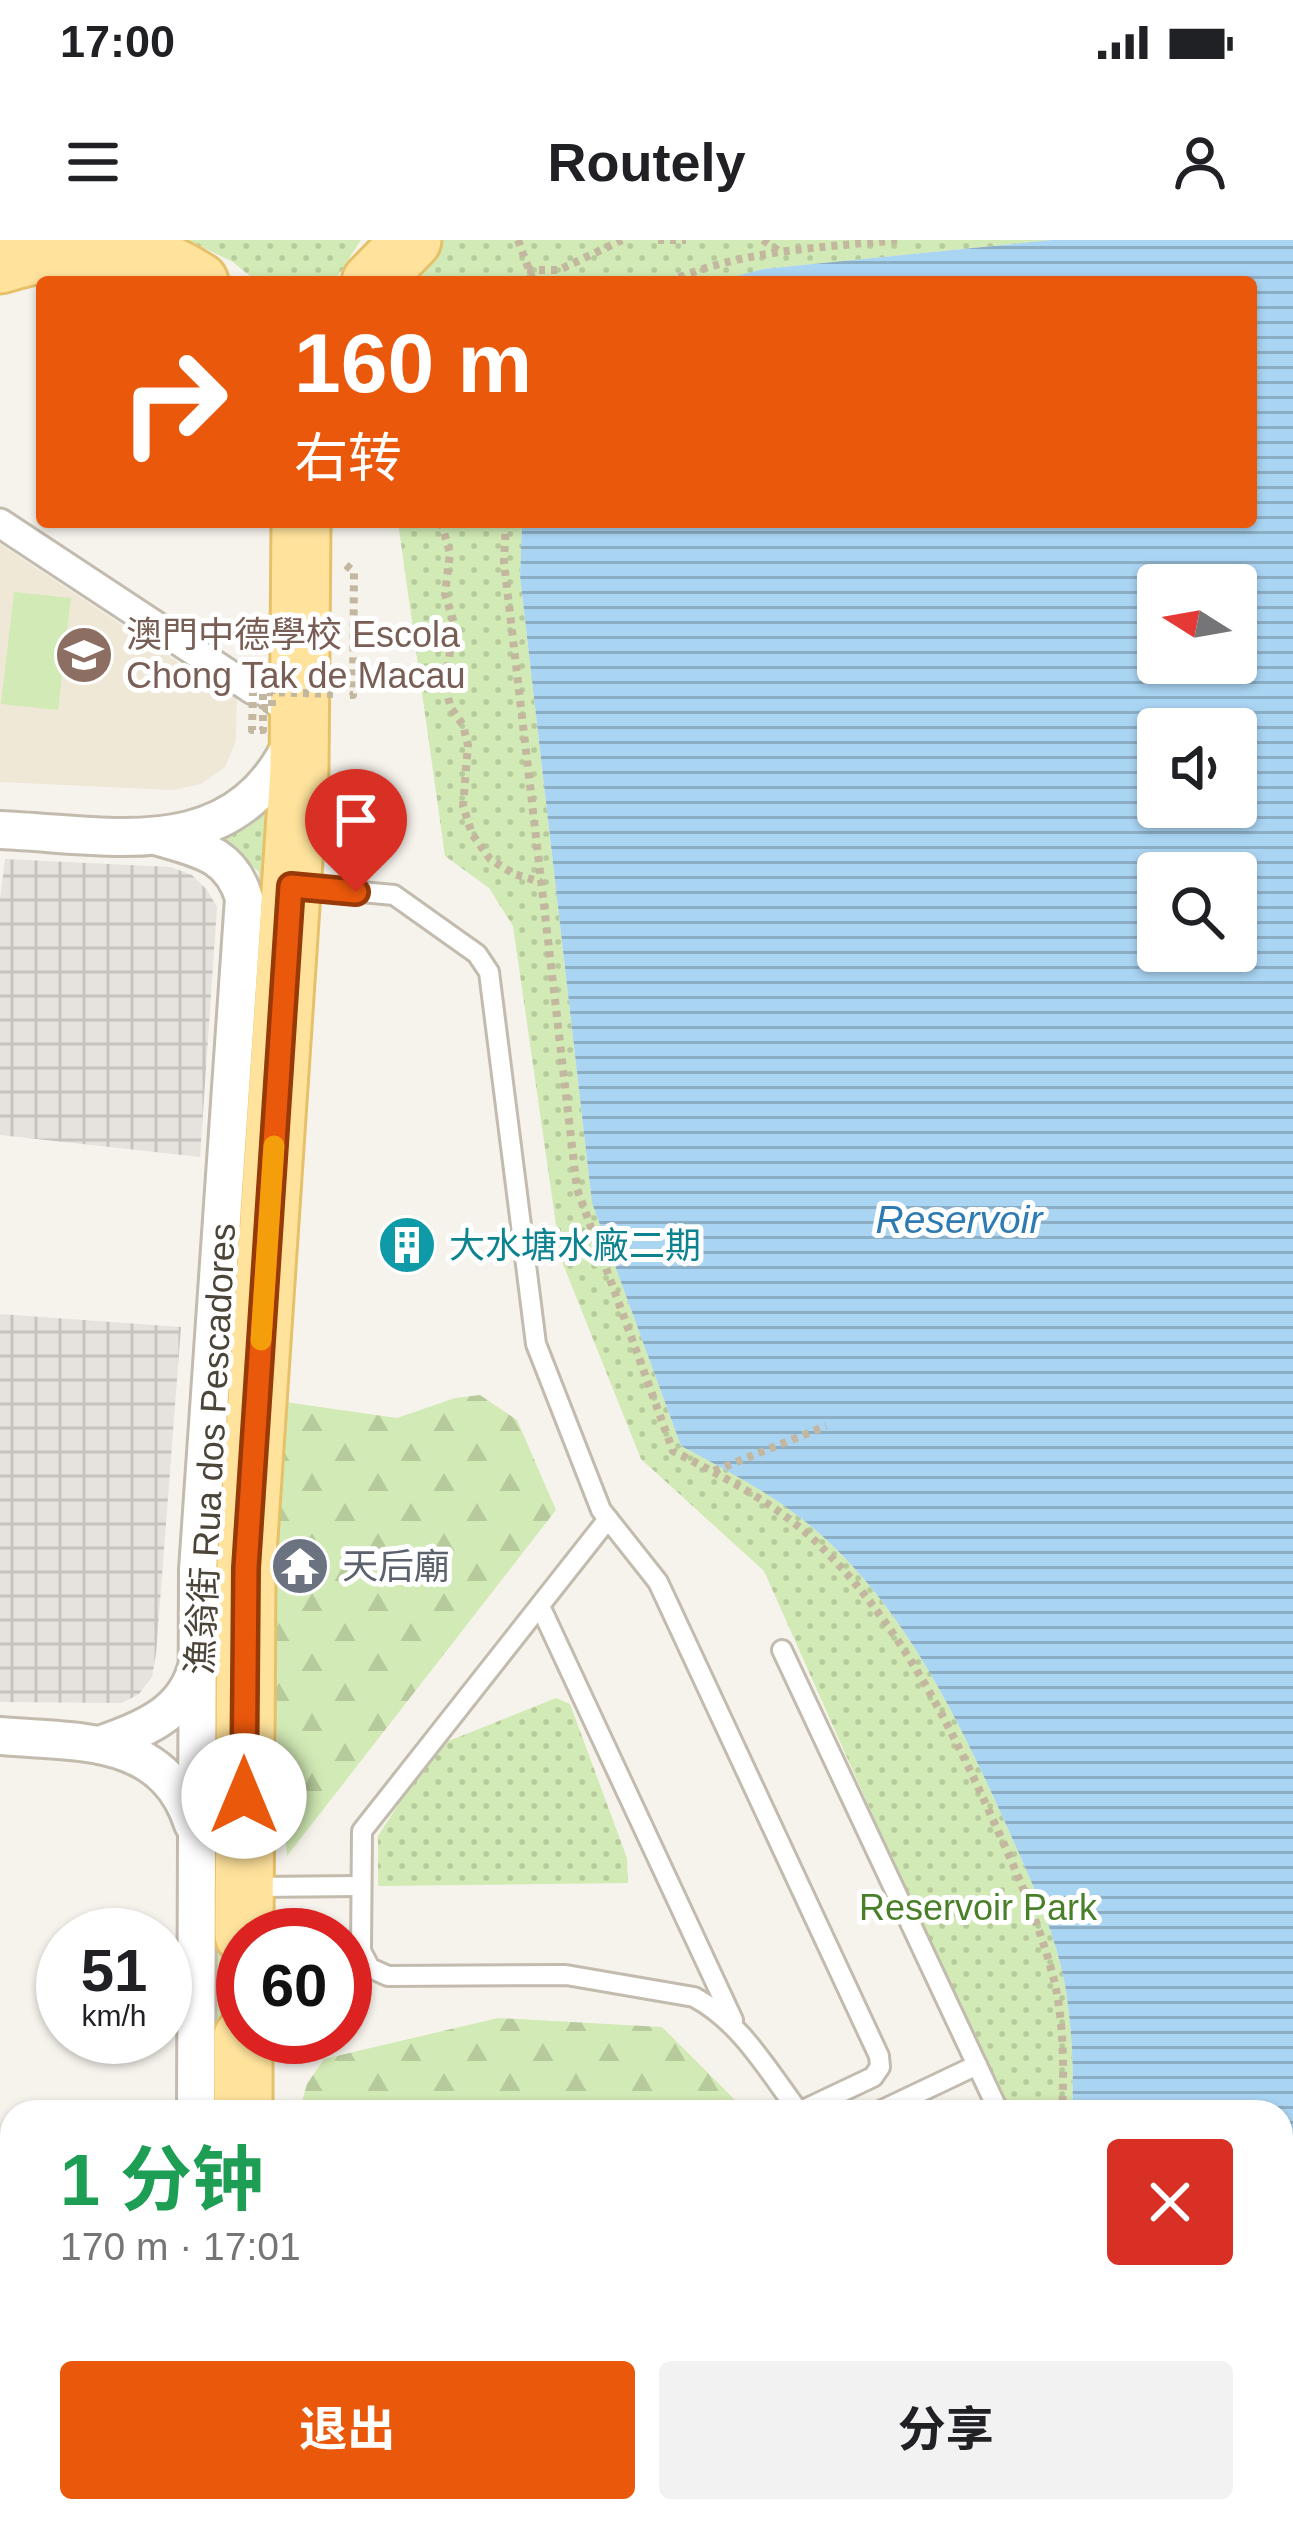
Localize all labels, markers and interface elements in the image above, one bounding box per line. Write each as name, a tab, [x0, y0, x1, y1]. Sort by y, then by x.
text: 17:00	[60, 16, 175, 67]
icon: menu	[60, 129, 126, 195]
icon: person	[1167, 129, 1233, 195]
text: Routely	[547, 132, 746, 192]
text: 160 m	[294, 316, 532, 410]
icon: right	[96, 324, 252, 480]
text: 右转	[294, 428, 402, 488]
north arrow	[1137, 564, 1257, 684]
map controls	[1137, 564, 1257, 972]
place label: 澳門中德學校 Escola Chong Tak de Macau	[126, 614, 466, 696]
school or university icon: 澳門中德學校 Escola Chong Tak de Macau	[53, 624, 115, 686]
button: sound	[1137, 708, 1257, 828]
pin	[305, 769, 407, 892]
icon: arrive	[323, 787, 389, 853]
button: search	[1137, 852, 1257, 972]
water label: Reservoir	[876, 1198, 1044, 1241]
building icon: 大水塘水廠二期	[376, 1214, 438, 1276]
street label: 漁翁街 Rua dos Pescadores	[179, 1222, 243, 1676]
place label: 大水塘水廠二期	[449, 1225, 701, 1266]
temple icon: 天后廟	[269, 1535, 331, 1597]
place label: 天后廟	[342, 1546, 450, 1587]
position arrow	[181, 1733, 307, 1859]
park label: Reservoir Park	[859, 1887, 1098, 1928]
speed limit sign: 60	[216, 1908, 372, 2064]
text: 51	[81, 1937, 147, 2004]
text: km/h	[81, 1999, 147, 2032]
button: close	[1107, 2139, 1233, 2265]
text: 1 分钟	[60, 2140, 264, 2220]
text: 170 m · 17:01	[60, 2225, 301, 2268]
button: 退出	[60, 2361, 635, 2499]
button: 分享	[659, 2361, 1233, 2499]

